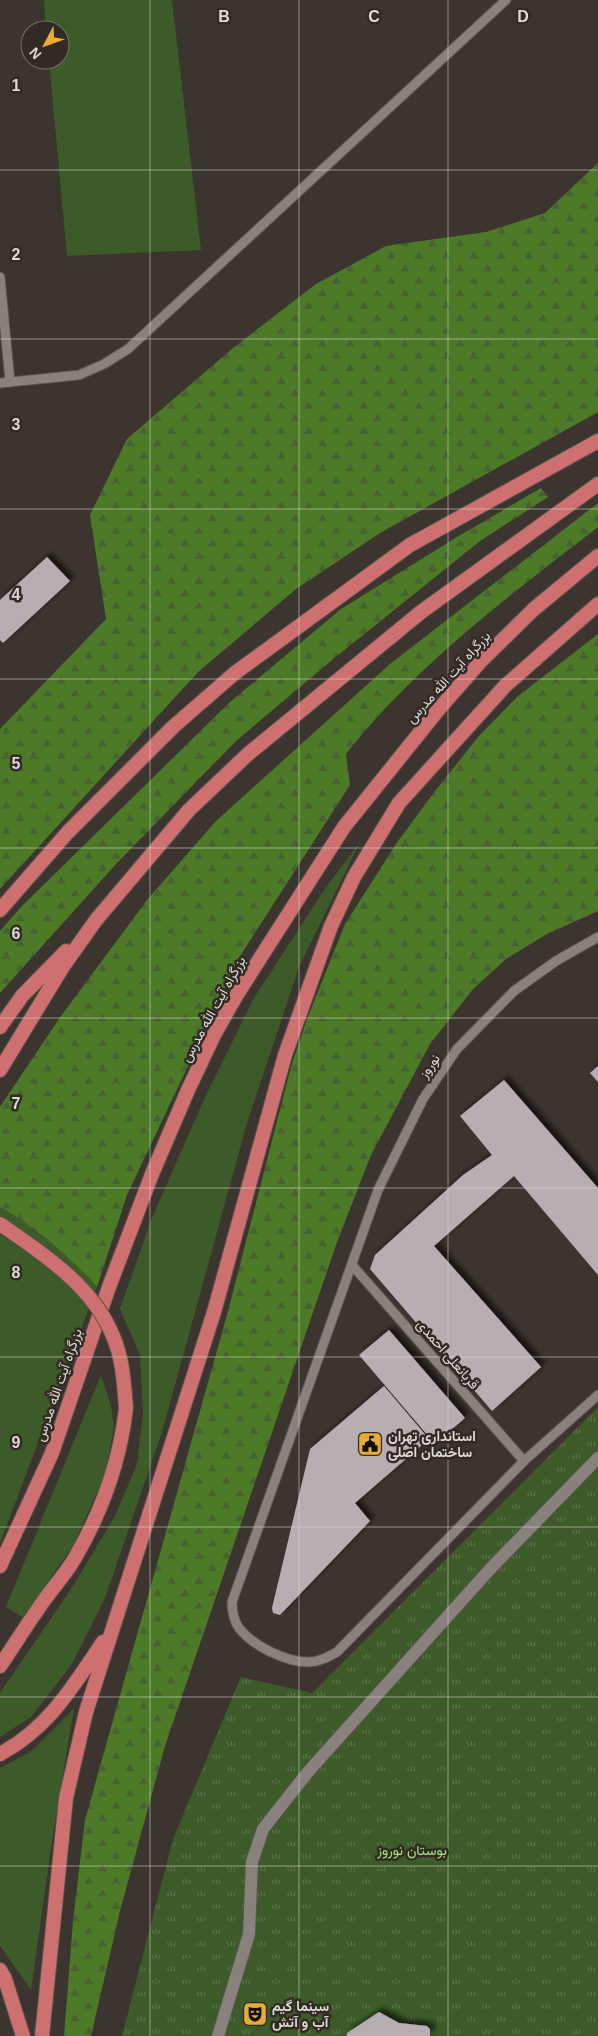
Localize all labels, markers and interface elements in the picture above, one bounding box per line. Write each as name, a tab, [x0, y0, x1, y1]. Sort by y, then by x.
text: B	[218, 8, 230, 25]
text: C	[368, 8, 380, 25]
text: D	[517, 8, 529, 25]
north arrow	[20, 20, 70, 70]
text: N	[26, 44, 45, 63]
text: 1	[12, 77, 21, 94]
text: 2	[12, 246, 21, 263]
text: 3	[12, 416, 21, 433]
text: 4	[12, 586, 21, 603]
street label: بزرگراه آیت الله مدرس	[402, 628, 494, 727]
text: 5	[12, 755, 21, 772]
text: 6	[12, 925, 21, 942]
street label: بزرگراه آیت الله مدرس	[177, 953, 250, 1065]
street label: نوروز	[415, 1051, 444, 1083]
text: 7	[12, 1095, 21, 1112]
text: 8	[12, 1264, 21, 1281]
street label: قربانعلی احمدی	[413, 1316, 482, 1393]
street label: بزرگراه آیت الله مدرس	[31, 1326, 86, 1444]
place label: استانداری تهران ساختمان اصلی	[388, 1428, 476, 1461]
public building icon: استانداری تهران ساختمان اصلی	[357, 1431, 383, 1457]
text: 9	[12, 1434, 21, 1451]
park label: بوستان نوروز	[376, 1842, 447, 1859]
place label: سینما گیم آب و آتش	[272, 1998, 330, 2031]
theatre icon: سینما گیم آب و آتش	[242, 2001, 268, 2027]

